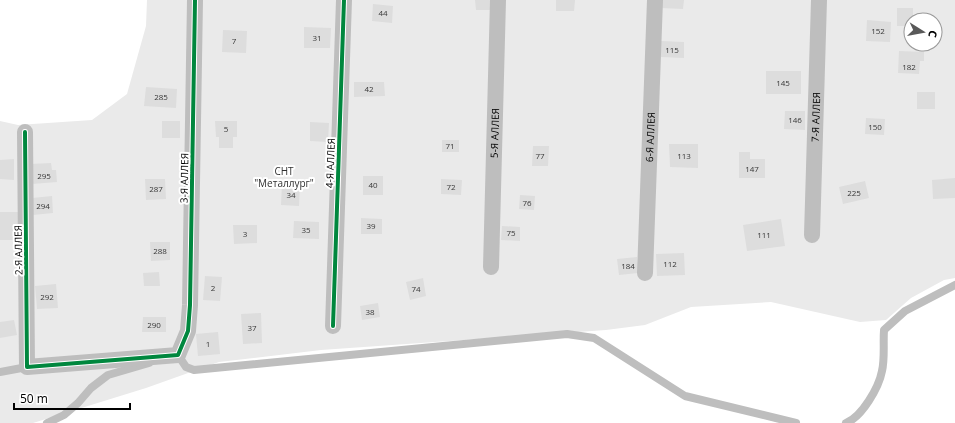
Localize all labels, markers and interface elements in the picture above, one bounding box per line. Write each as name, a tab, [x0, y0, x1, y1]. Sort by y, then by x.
house number: 44	[378, 7, 388, 18]
north arrow	[903, 12, 943, 52]
house number: 152	[871, 25, 885, 36]
text: С	[925, 29, 941, 39]
house number: 31	[312, 32, 322, 43]
house number: 7	[232, 35, 237, 46]
house number: 115	[665, 44, 679, 55]
house number: 182	[902, 61, 916, 72]
house number: 145	[776, 77, 790, 88]
house number: 42	[364, 83, 374, 94]
house number: 285	[154, 91, 168, 102]
street label: 7-Я АЛЛЕЯ	[808, 92, 823, 142]
street label: 5-Я АЛЛЕЯ	[487, 108, 502, 158]
street label: 6-Я АЛЛЕЯ	[642, 112, 658, 162]
house number: 146	[788, 114, 802, 125]
house number: 150	[868, 121, 882, 132]
house number: 5	[224, 123, 229, 134]
street label: 4-Я АЛЛЕЯ	[322, 138, 338, 188]
house number: 71	[445, 140, 455, 151]
house number: 77	[535, 150, 545, 161]
house number: 113	[677, 150, 691, 161]
street label: 3-Я АЛЛЕЯ	[177, 153, 191, 203]
house number: 147	[745, 163, 759, 174]
park label: СНТ "Металлург"	[254, 164, 314, 190]
house number: 295	[37, 170, 51, 181]
house number: 40	[368, 179, 378, 190]
house number: 72	[446, 181, 456, 192]
house number: 287	[149, 183, 163, 194]
house number: 225	[847, 187, 861, 198]
house number: 34	[286, 189, 296, 200]
house number: 76	[522, 197, 532, 208]
house number: 294	[36, 200, 50, 211]
house number: 39	[366, 220, 376, 231]
house number: 35	[301, 224, 311, 235]
street label: 2-Я АЛЛЕЯ	[11, 225, 25, 275]
house number: 75	[506, 227, 516, 238]
house number: 3	[243, 228, 248, 239]
house number: 111	[757, 229, 771, 240]
house number: 288	[153, 245, 167, 256]
house number: 112	[663, 258, 677, 269]
house number: 184	[621, 260, 635, 271]
house number: 2	[211, 282, 216, 293]
house number: 74	[411, 283, 421, 294]
house number: 292	[40, 291, 54, 302]
house number: 38	[365, 306, 375, 317]
house number: 290	[147, 319, 161, 330]
house number: 37	[247, 322, 257, 333]
house number: 1	[206, 338, 210, 349]
scale bar	[14, 385, 130, 411]
text: 50 m	[20, 390, 48, 407]

